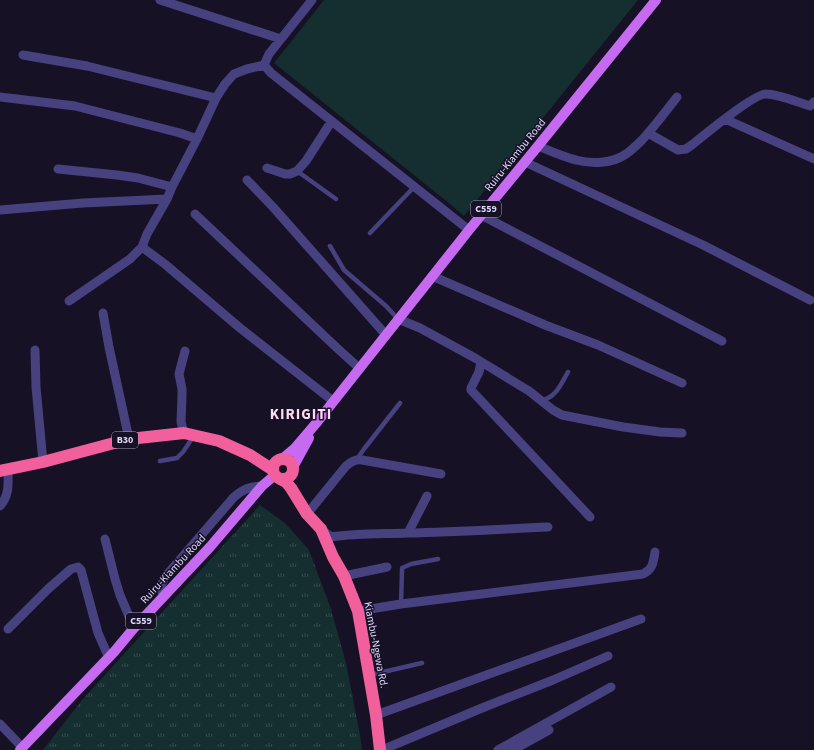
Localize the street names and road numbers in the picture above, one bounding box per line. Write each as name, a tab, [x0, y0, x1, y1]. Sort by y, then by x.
street label: Ruiru-Kiambu Road	[481, 115, 549, 195]
road number: C559	[471, 201, 501, 217]
road number: B30	[112, 432, 138, 448]
street label: Ruiru-Kiambu Road	[137, 531, 209, 607]
street label: Kiambu-Ngewa Rd.	[360, 600, 392, 690]
road number: C559	[126, 613, 156, 629]

